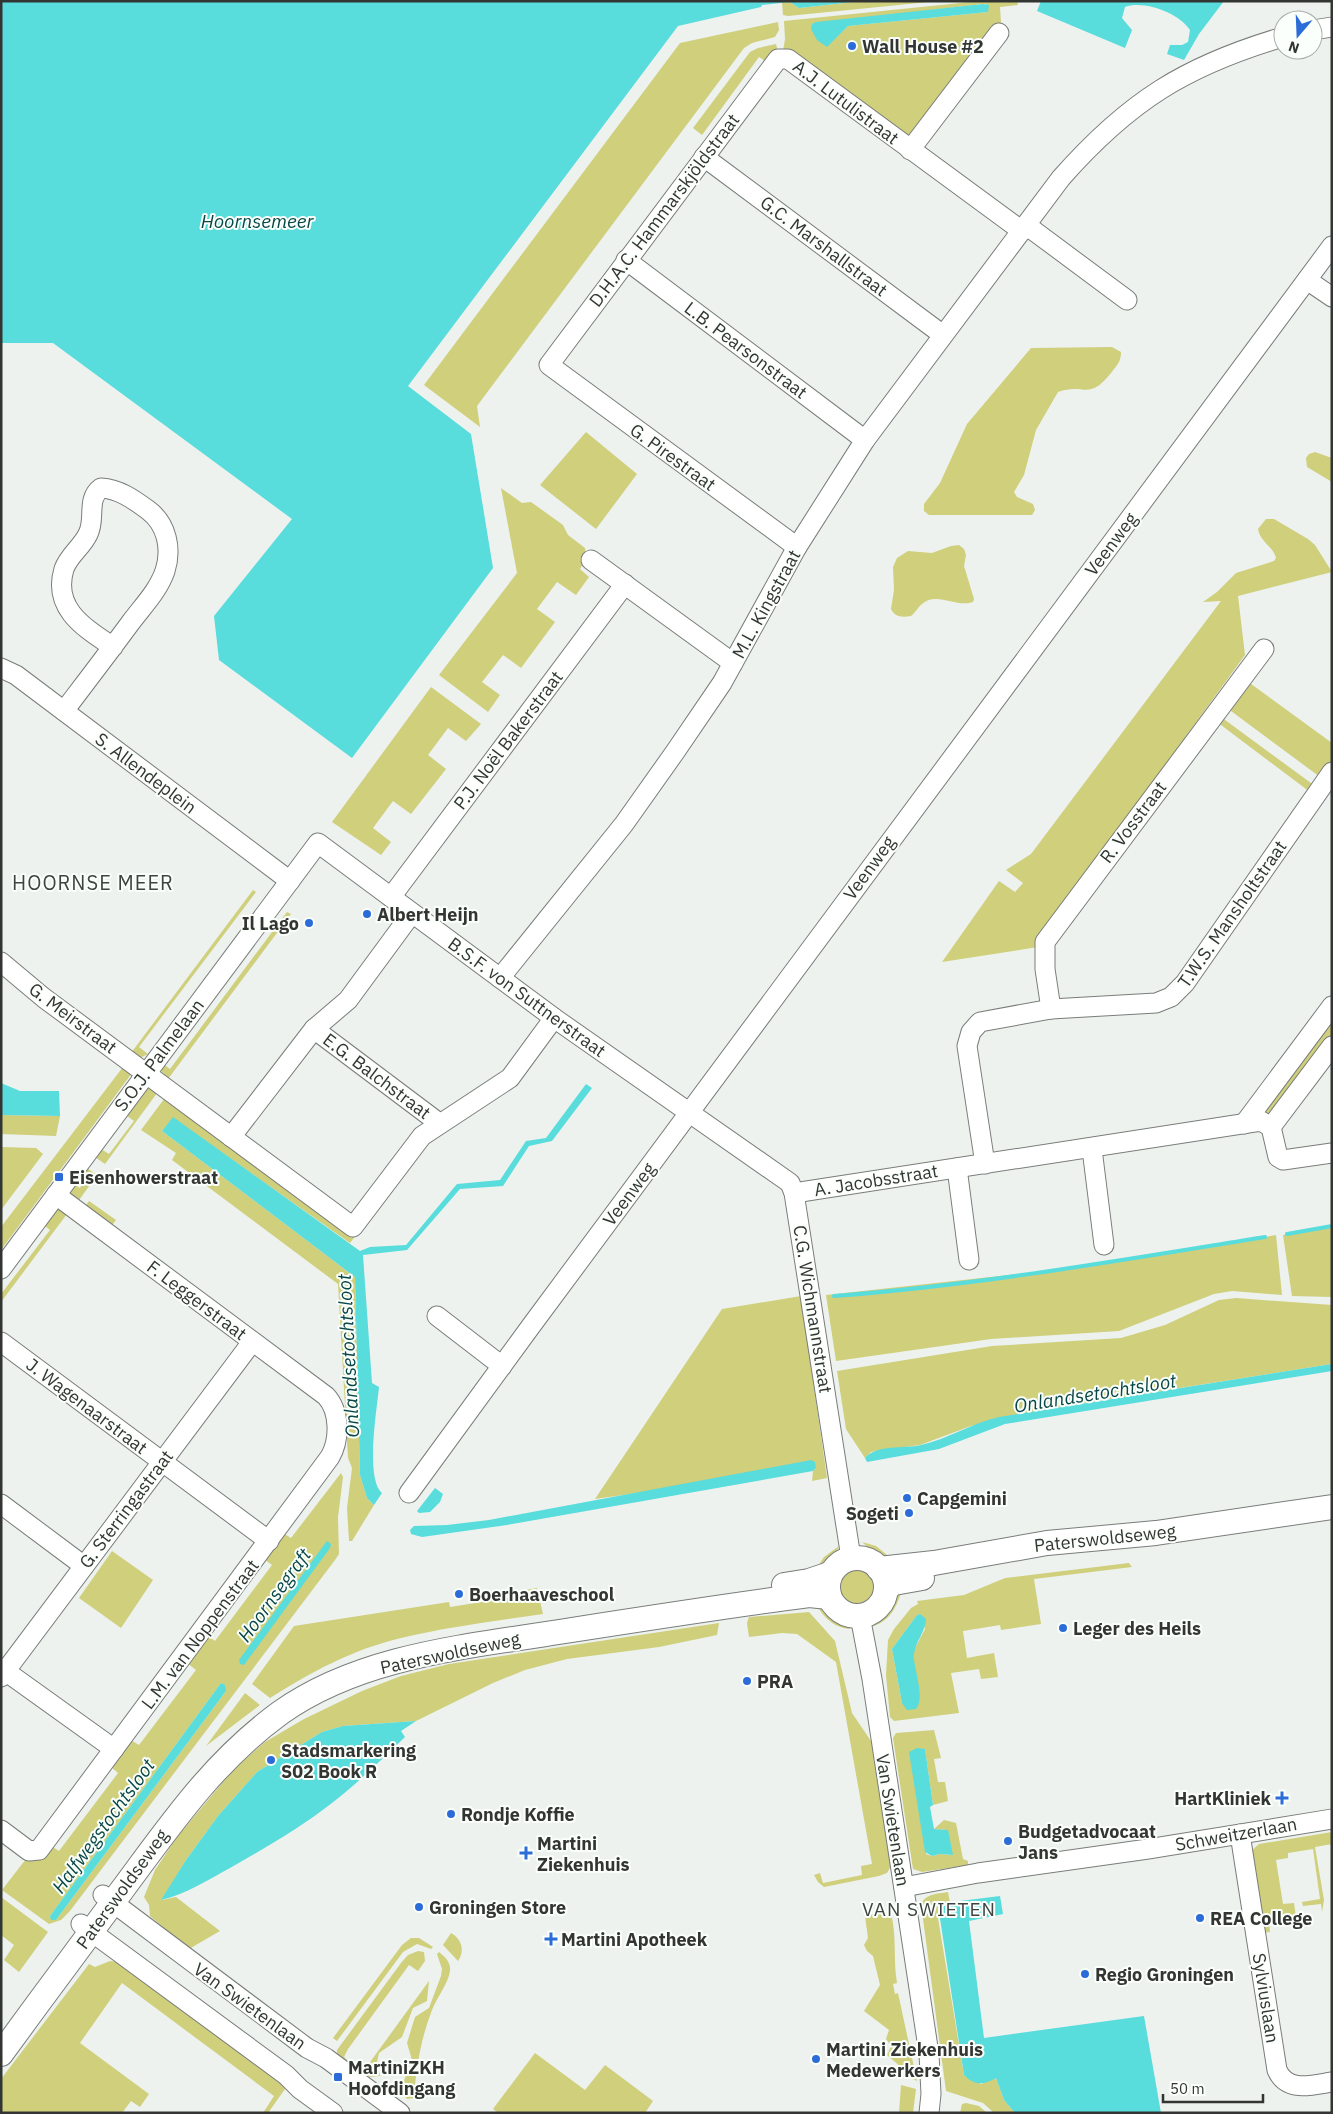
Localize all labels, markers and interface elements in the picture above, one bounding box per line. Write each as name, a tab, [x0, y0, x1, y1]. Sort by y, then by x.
north arrow	[1273, 10, 1323, 60]
place label: Wall House #2	[862, 35, 984, 58]
text: N	[1286, 37, 1301, 57]
marker: Wall House #2	[846, 40, 858, 52]
street label: A.J. Lutulistraat	[788, 55, 904, 149]
street label: D.H.A.C. Hammarskjöldstraat	[584, 109, 744, 311]
street label: G.C. Marshallstraat	[756, 191, 892, 301]
water label: Hoornsemeer	[201, 209, 314, 233]
street label: L.B. Pearsonstraat	[680, 296, 812, 404]
street label: G. Pirestraat	[626, 418, 720, 496]
street label: Veenweg	[1080, 507, 1143, 580]
street label: M.L. Kingstraat	[727, 546, 805, 662]
street label: P.J. Noël Bakerstraat	[448, 666, 568, 814]
street label: S. Allendeplein	[91, 727, 201, 819]
street label: R. Vosstraat	[1095, 776, 1171, 868]
street label: Veenweg	[838, 831, 900, 904]
street label: T.W.S. Mansholtstraat	[1172, 836, 1292, 992]
district label: HOORNSE MEER	[12, 869, 174, 896]
place label: Albert Heijn	[377, 903, 479, 926]
marker: Albert Heijn	[361, 908, 373, 920]
place label: Il Lago	[242, 912, 299, 935]
marker: Il Lago	[303, 917, 315, 929]
street label: B.S.F. von Suttnerstraat	[444, 932, 610, 1062]
street label: G. Meirstraat	[24, 977, 122, 1059]
street label: S.O.J. Palmelaan	[109, 994, 209, 1116]
street label: E.G. Balchstraat	[319, 1028, 435, 1124]
street label: Veenweg	[598, 1157, 661, 1230]
street label: A. Jacobsstraat	[813, 1159, 939, 1201]
place label: Eisenhowerstraat	[69, 1166, 218, 1189]
marker: Eisenhowerstraat	[53, 1171, 65, 1183]
street label: C.G. Wichmannstraat	[788, 1223, 838, 1395]
street label: F. Leggerstraat	[143, 1255, 251, 1345]
water label: Onlandsetochtsloot	[332, 1273, 364, 1438]
street label: J. Wagenaarstraat	[22, 1353, 152, 1459]
water label: Onlandsetochtsloot	[1012, 1368, 1179, 1418]
street label: G. Sterringastraat	[74, 1445, 178, 1573]
place label: Capgemini	[917, 1487, 1007, 1510]
marker: Capgemini	[901, 1492, 913, 1504]
place label: Sogeti	[846, 1502, 899, 1525]
marker: Sogeti	[903, 1507, 915, 1519]
street label: Paterswoldseweg	[1033, 1519, 1178, 1557]
water label: Hoornsegraft	[232, 1543, 316, 1646]
street label: L.M. van Noppenstraat	[136, 1555, 264, 1713]
place label: Boerhaaveschool	[469, 1583, 615, 1606]
marker: Boerhaaveschool	[453, 1588, 465, 1600]
place label: Leger des Heils	[1073, 1617, 1201, 1640]
marker: Leger des Heils	[1057, 1622, 1069, 1634]
street label: Paterswoldseweg	[378, 1627, 523, 1679]
place label: PRA	[757, 1670, 793, 1693]
marker: PRA	[741, 1675, 753, 1687]
place label: Stadsmarkering S02 Book R	[281, 1739, 416, 1783]
street label: Van Swietenlaan	[871, 1752, 915, 1888]
water label: Halfwegstochtsloot	[46, 1753, 160, 1898]
marker: Stadsmarkering S02 Book R	[265, 1754, 277, 1766]
place label: HartKliniek	[1174, 1787, 1272, 1810]
marker: HartKliniek	[1275, 1791, 1289, 1805]
place label: Rondje Koffie	[461, 1803, 575, 1826]
marker: Rondje Koffie	[445, 1808, 457, 1820]
street label: Schweitzerlaan	[1173, 1812, 1299, 1856]
place label: Budgetadvocaat Jans	[1018, 1820, 1156, 1864]
street label: Paterswoldseweg	[71, 1824, 173, 1953]
place label: Martini Ziekenhuis	[537, 1832, 630, 1876]
marker: Budgetadvocaat Jans	[1002, 1835, 1014, 1847]
marker: Martini Ziekenhuis	[519, 1846, 533, 1860]
place label: Groningen Store	[429, 1896, 566, 1919]
district label: VAN SWIETEN	[862, 1897, 996, 1921]
marker: Groningen Store	[413, 1901, 425, 1913]
place label: REA College	[1210, 1907, 1312, 1930]
marker: REA College	[1194, 1912, 1206, 1924]
place label: Martini Apotheek	[561, 1928, 708, 1951]
marker: Martini Apotheek	[545, 1933, 557, 1945]
street label: Sylviuslaan	[1248, 1951, 1284, 2045]
street label: Van Swietenlaan	[189, 1957, 311, 2055]
place label: Regio Groningen	[1095, 1963, 1234, 1986]
marker: Regio Groningen	[1079, 1968, 1091, 1980]
place label: Martini Ziekenhuis Medewerkers	[826, 2038, 983, 2082]
marker: Martini Ziekenhuis Medewerkers	[810, 2053, 822, 2065]
place label: MartiniZKH Hoofdingang	[348, 2056, 455, 2100]
marker: MartiniZKH Hoofdingang	[332, 2071, 344, 2083]
scale bar	[1163, 2072, 1263, 2104]
text: 50 m	[1170, 2079, 1205, 2098]

